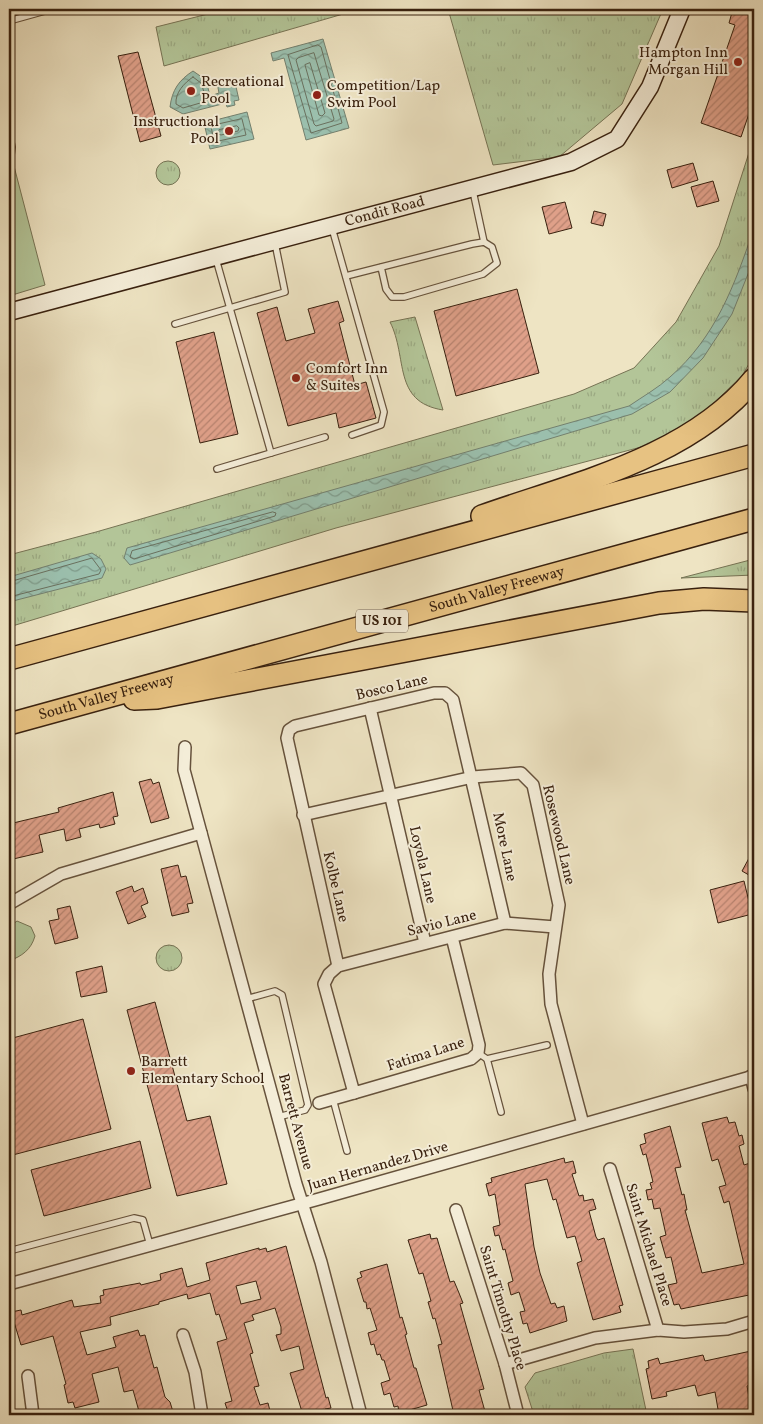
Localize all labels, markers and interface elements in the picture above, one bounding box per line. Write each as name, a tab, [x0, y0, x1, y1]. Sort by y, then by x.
place label: Hampton Inn Morgan Hill	[639, 43, 728, 81]
marker: Hampton Inn Morgan Hill	[732, 56, 744, 68]
place label: Recreational Pool	[201, 72, 284, 110]
place label: Competition/Lap Swim Pool	[327, 76, 440, 114]
marker: Recreational Pool	[185, 85, 197, 97]
marker: Competition/Lap Swim Pool	[311, 89, 323, 101]
place label: Instructional Pool	[133, 112, 219, 150]
marker: Instructional Pool	[223, 125, 235, 137]
street label: Condit Road	[343, 191, 427, 232]
place label: Comfort Inn & Suites	[306, 359, 388, 397]
marker: Comfort Inn & Suites	[290, 372, 302, 384]
street label: South Valley Freeway	[427, 561, 567, 618]
road number: US 101	[356, 610, 408, 632]
street label: South Valley Freeway	[36, 669, 177, 726]
street label: Bosco Lane	[354, 670, 430, 706]
street label: Rosewood Lane	[536, 783, 580, 887]
street label: More Lane	[486, 811, 522, 883]
street label: Loyola Lane	[403, 824, 441, 906]
street label: Kolbe Lane	[317, 849, 353, 925]
street label: Savio Lane	[405, 905, 479, 943]
street label: Fatima Lane	[385, 1033, 467, 1077]
place label: Barrett Elementary School	[141, 1052, 264, 1090]
marker: Barrett Elementary School	[125, 1065, 137, 1077]
street label: Barrett Avenue	[272, 1071, 318, 1173]
street label: Juan Hernandez Drive	[305, 1137, 451, 1197]
street label: Saint Michael Place	[619, 1181, 677, 1309]
street label: Saint Timothy Place	[473, 1243, 531, 1373]

